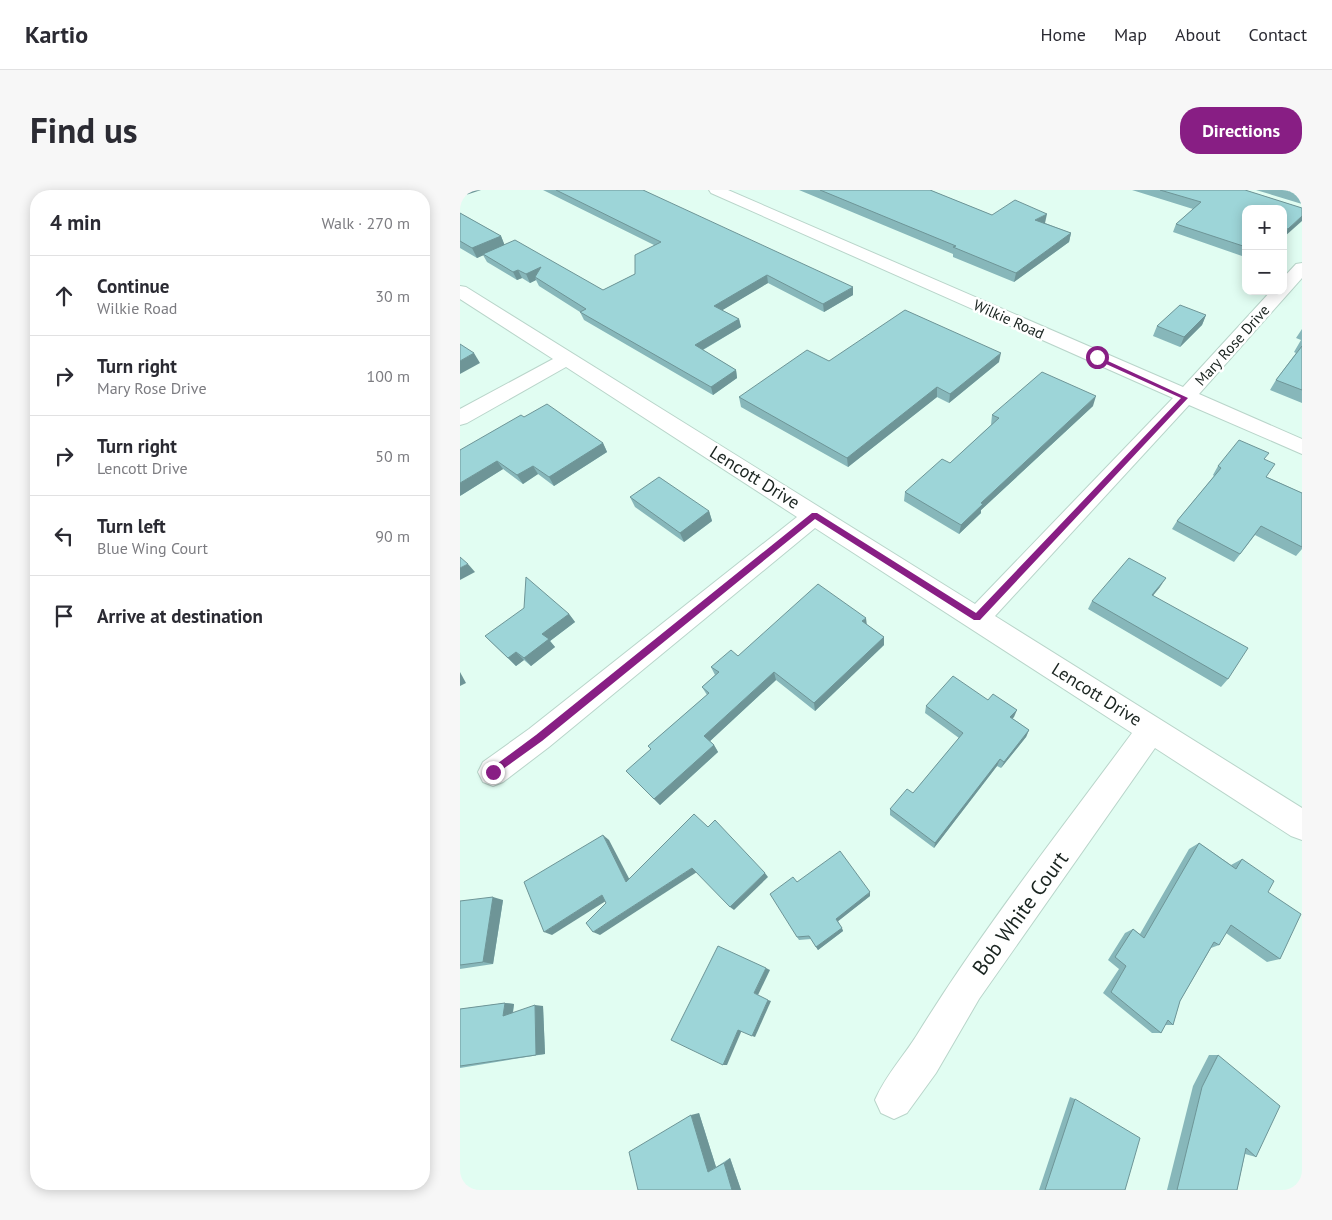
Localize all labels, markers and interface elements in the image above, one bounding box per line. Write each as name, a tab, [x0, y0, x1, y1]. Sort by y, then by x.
text: Kartio	[25, 19, 88, 50]
text: Home	[1040, 23, 1086, 46]
text: Map	[1114, 23, 1147, 46]
text: About	[1175, 23, 1221, 46]
text: Contact	[1249, 23, 1307, 46]
text: Find us	[30, 107, 138, 153]
button: Directions	[1180, 107, 1302, 154]
map controls	[1242, 205, 1287, 295]
button: +	[1242, 205, 1287, 250]
text: 4 min	[50, 209, 101, 236]
text: Walk · 270 m	[321, 213, 410, 233]
button: −	[1242, 250, 1287, 295]
text: Continue	[97, 274, 169, 298]
icon: ahead	[50, 282, 78, 310]
text: 30 m	[375, 286, 410, 306]
street label: Wilkie Road	[971, 295, 1047, 343]
text: Wilkie Road	[97, 298, 177, 318]
street label: Mary Rose Drive	[1191, 300, 1273, 390]
route start	[1086, 346, 1109, 369]
text: Turn right	[97, 354, 177, 378]
icon: right	[50, 362, 78, 390]
text: 100 m	[367, 366, 410, 386]
text: Mary Rose Drive	[97, 378, 207, 398]
text: Turn right	[97, 434, 177, 458]
street label: Lencott Drive	[706, 440, 804, 514]
icon: right	[50, 442, 78, 470]
text: 50 m	[375, 446, 410, 466]
text: Lencott Drive	[97, 458, 188, 478]
text: Turn left	[97, 514, 166, 538]
icon: left	[50, 522, 78, 550]
text: 90 m	[375, 526, 410, 546]
text: Blue Wing Court	[97, 538, 208, 558]
icon: arrive	[50, 602, 78, 630]
text: Arrive at destination	[97, 604, 263, 628]
street label: Lencott Drive	[1048, 657, 1146, 731]
route end	[482, 761, 505, 784]
street label: Bob White Court	[966, 846, 1074, 980]

